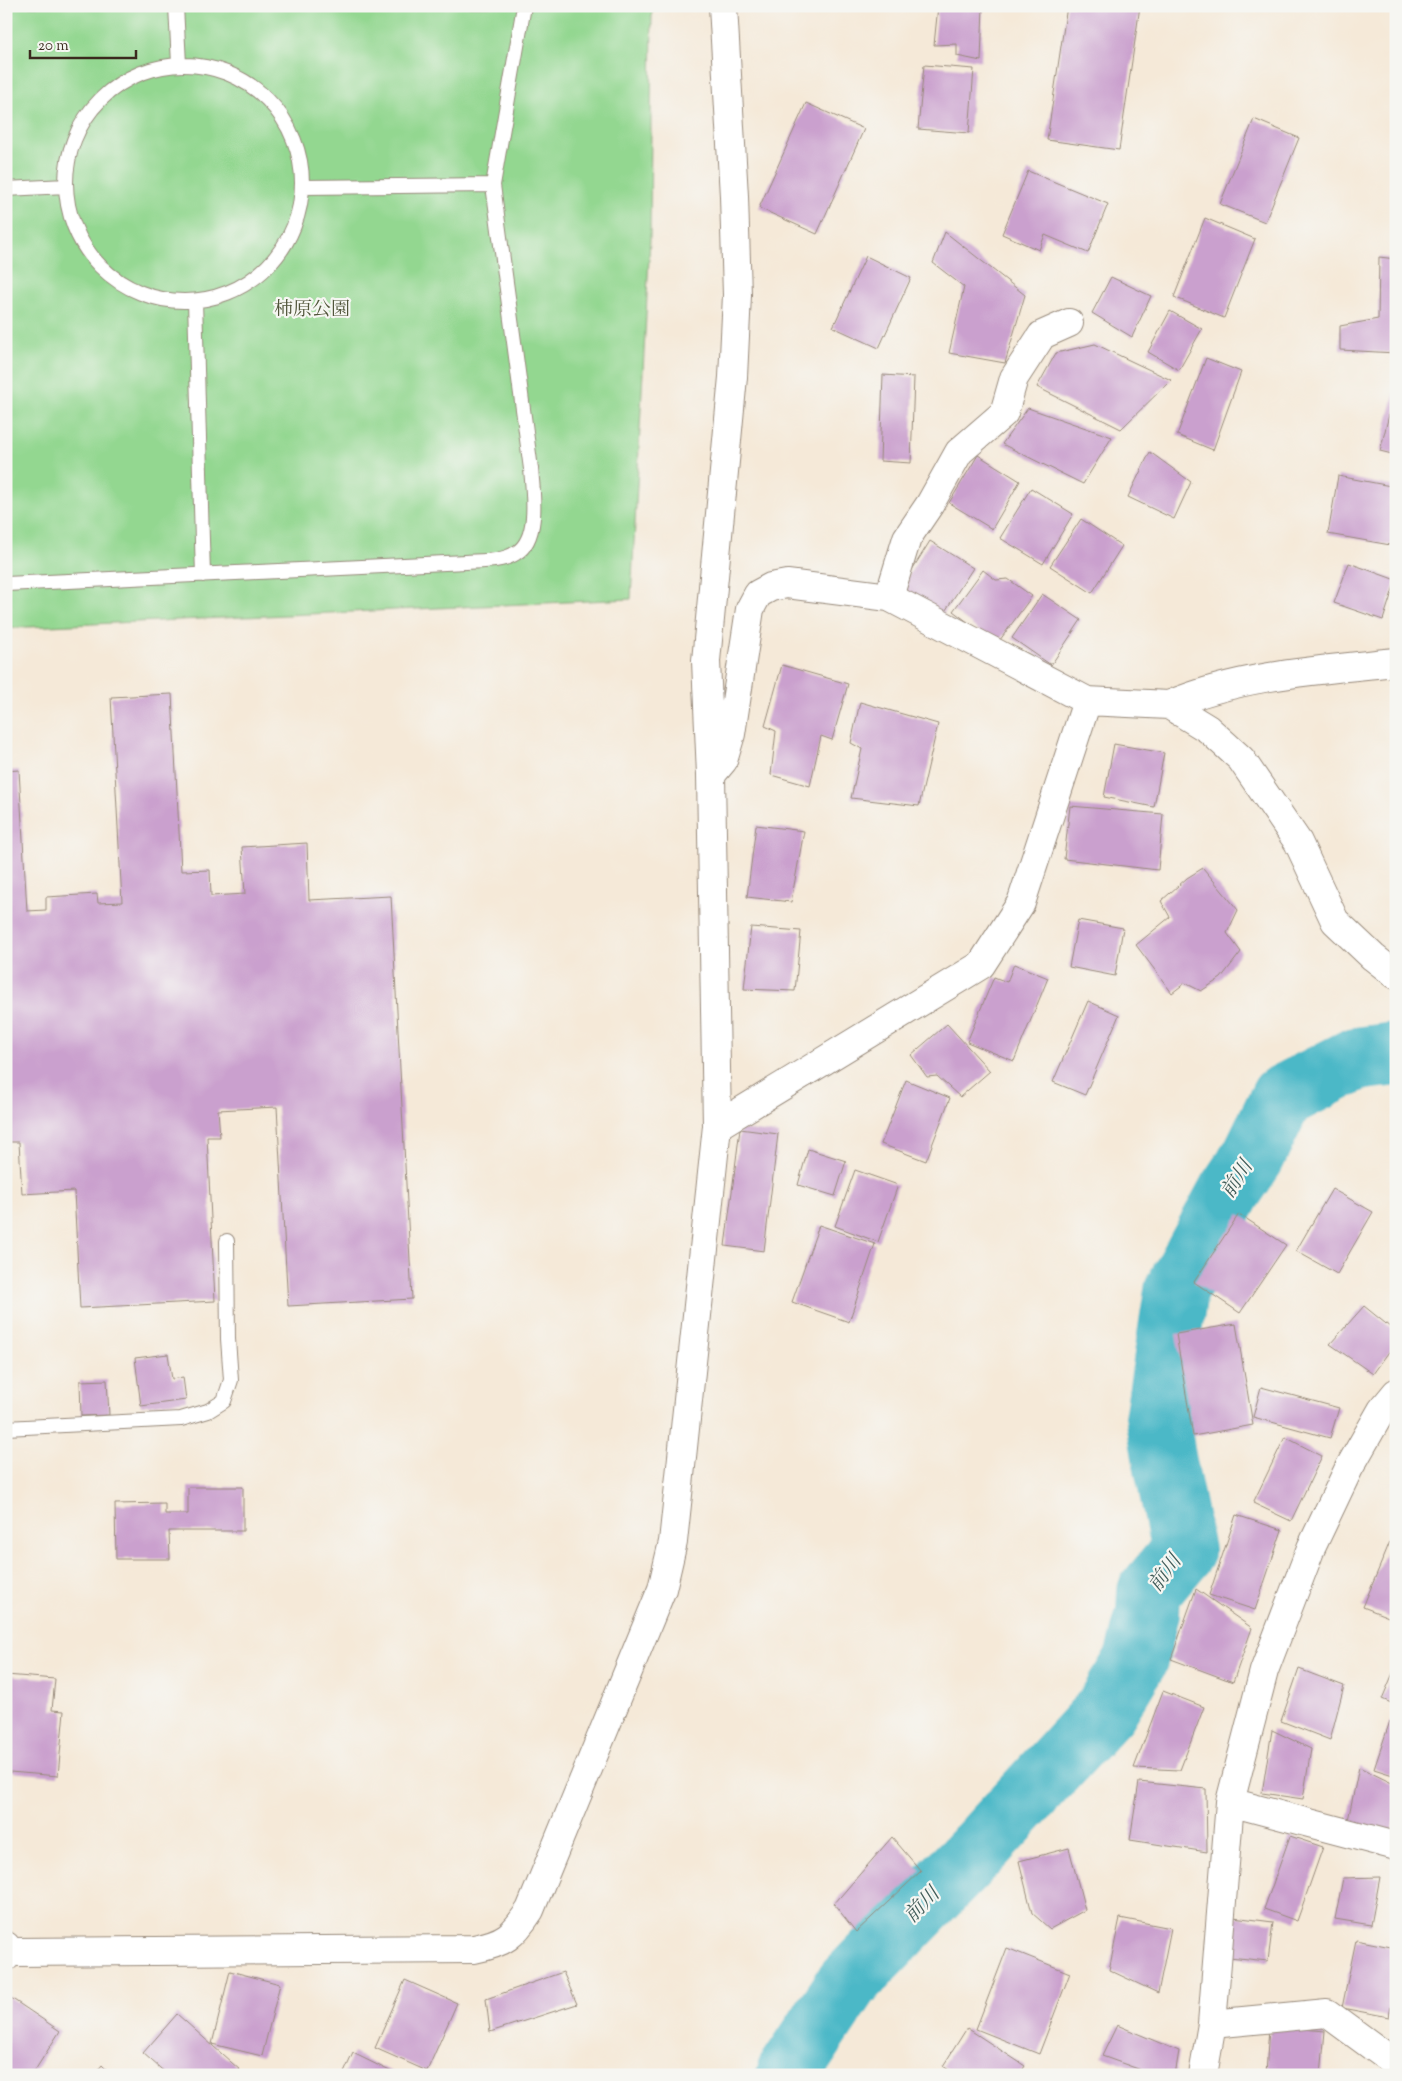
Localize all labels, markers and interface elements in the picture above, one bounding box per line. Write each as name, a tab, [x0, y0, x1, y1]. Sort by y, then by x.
scale bar	[30, 28, 136, 60]
text: 20 m	[38, 36, 69, 57]
park label: 柿原公園	[274, 297, 350, 324]
water label: 前川	[1215, 1154, 1262, 1205]
water label: 前川	[1143, 1548, 1191, 1599]
water label: 前川	[899, 1880, 949, 1930]

